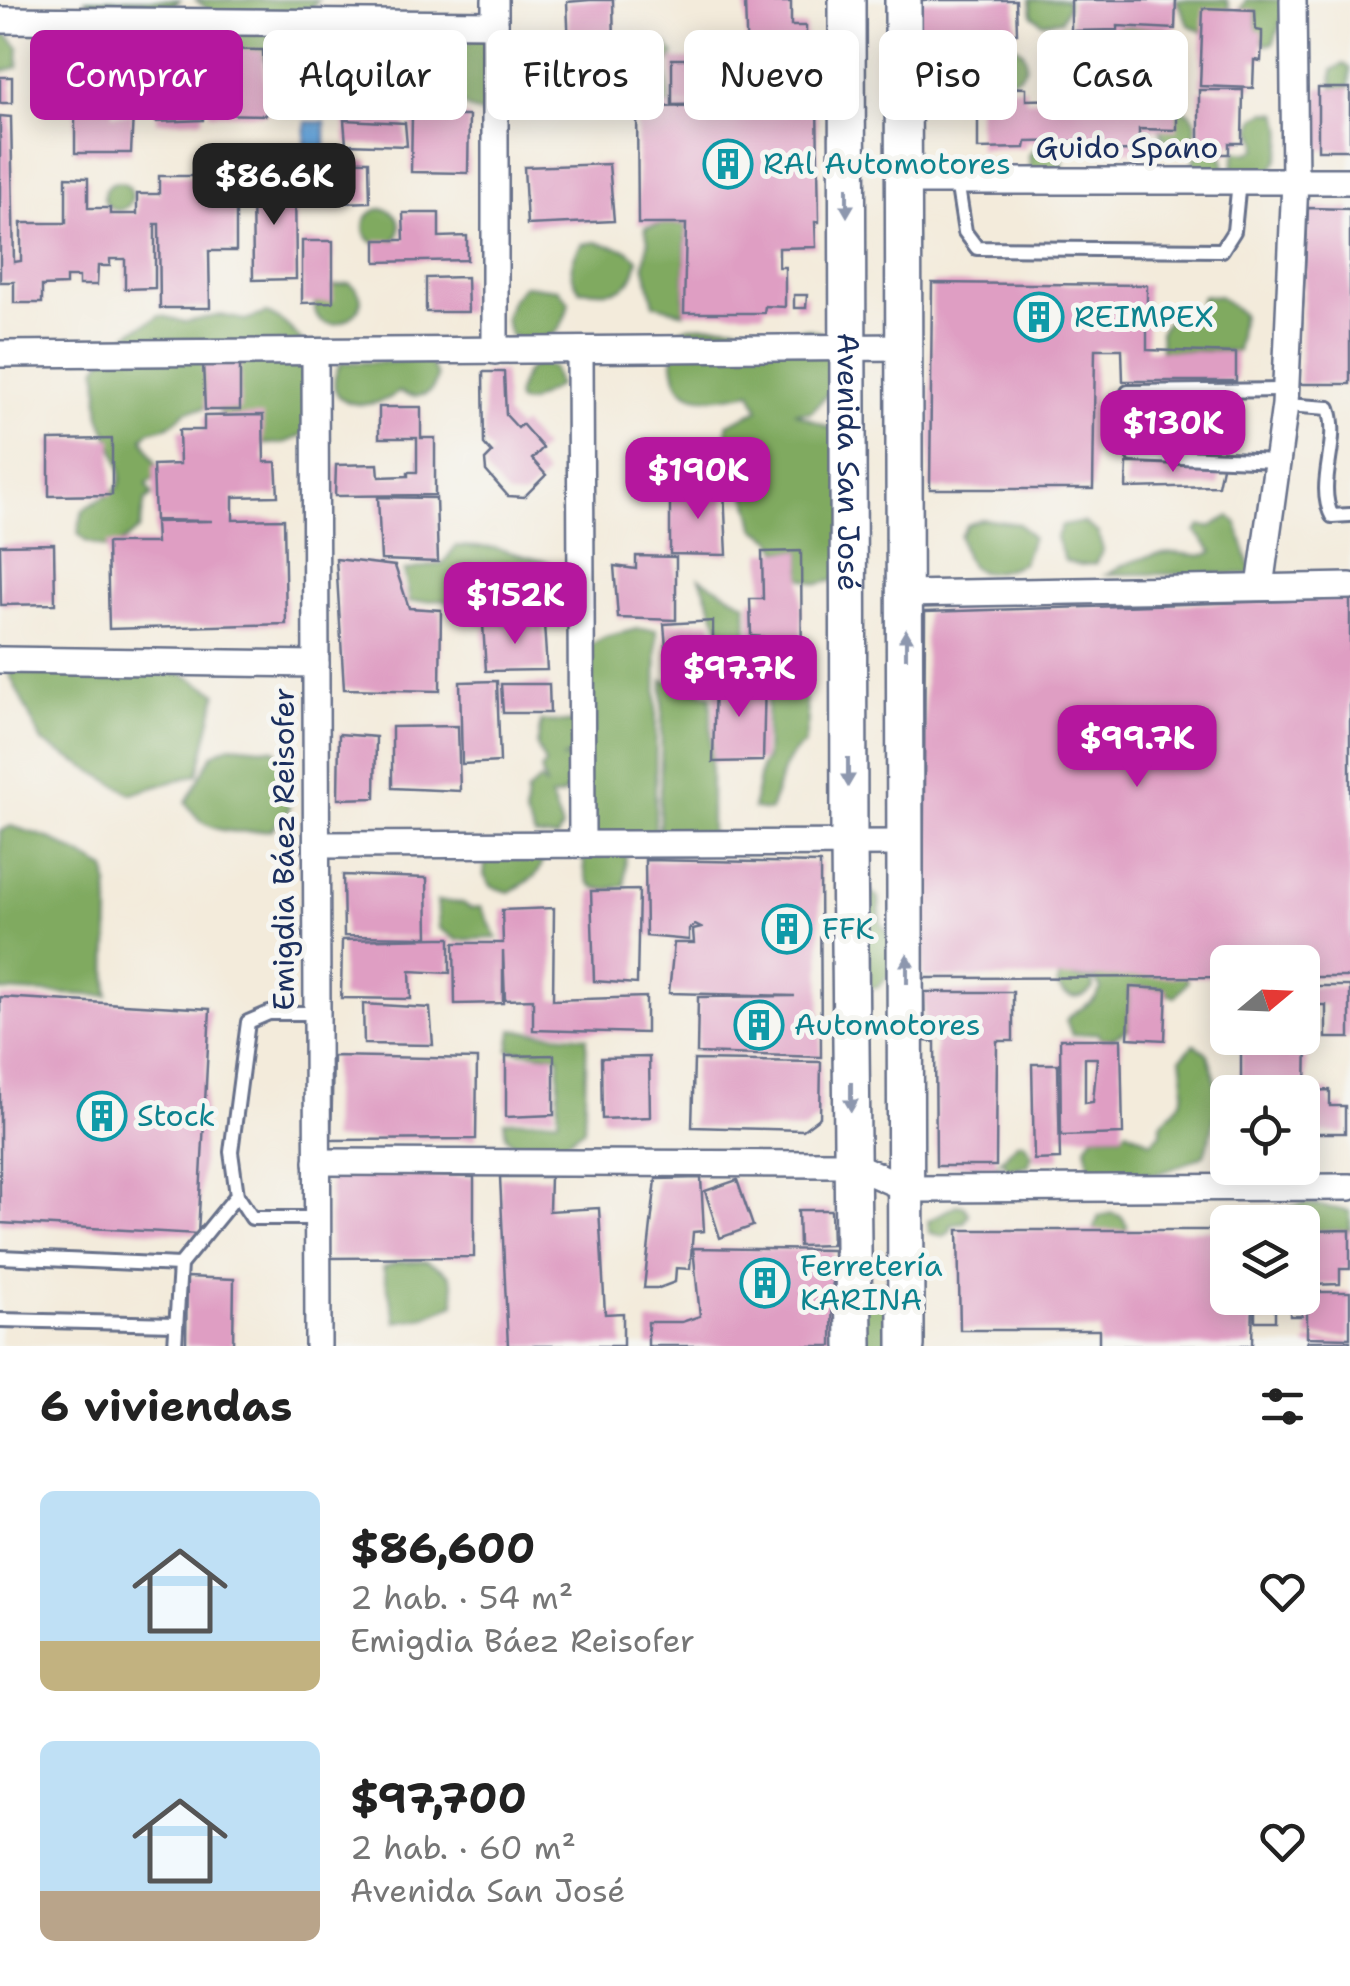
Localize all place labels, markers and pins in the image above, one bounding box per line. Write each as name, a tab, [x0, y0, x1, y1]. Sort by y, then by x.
building icon: RAl Automotores	[702, 138, 754, 190]
pin: $86.6K	[193, 143, 355, 228]
place label: RAl Automotores	[763, 143, 1011, 184]
building icon: REIMPEX	[1013, 291, 1065, 343]
place label: REIMPEX	[1074, 296, 1214, 337]
pin: $130K	[1103, 390, 1243, 475]
pin: $190K	[628, 437, 768, 522]
pin: $152K	[445, 562, 585, 647]
pin: $97.7K	[658, 635, 820, 720]
pin: $99.7K	[1056, 705, 1218, 790]
building icon: FFK	[761, 903, 813, 955]
place label: FFK	[822, 908, 874, 949]
building icon: Automotores	[733, 999, 785, 1051]
place label: Automotores	[794, 1004, 981, 1045]
building icon: Stock	[76, 1090, 128, 1142]
place label: Stock	[137, 1095, 216, 1136]
place label: Ferretería KARINA	[800, 1245, 943, 1320]
building icon: Ferretería KARINA	[739, 1257, 791, 1309]

